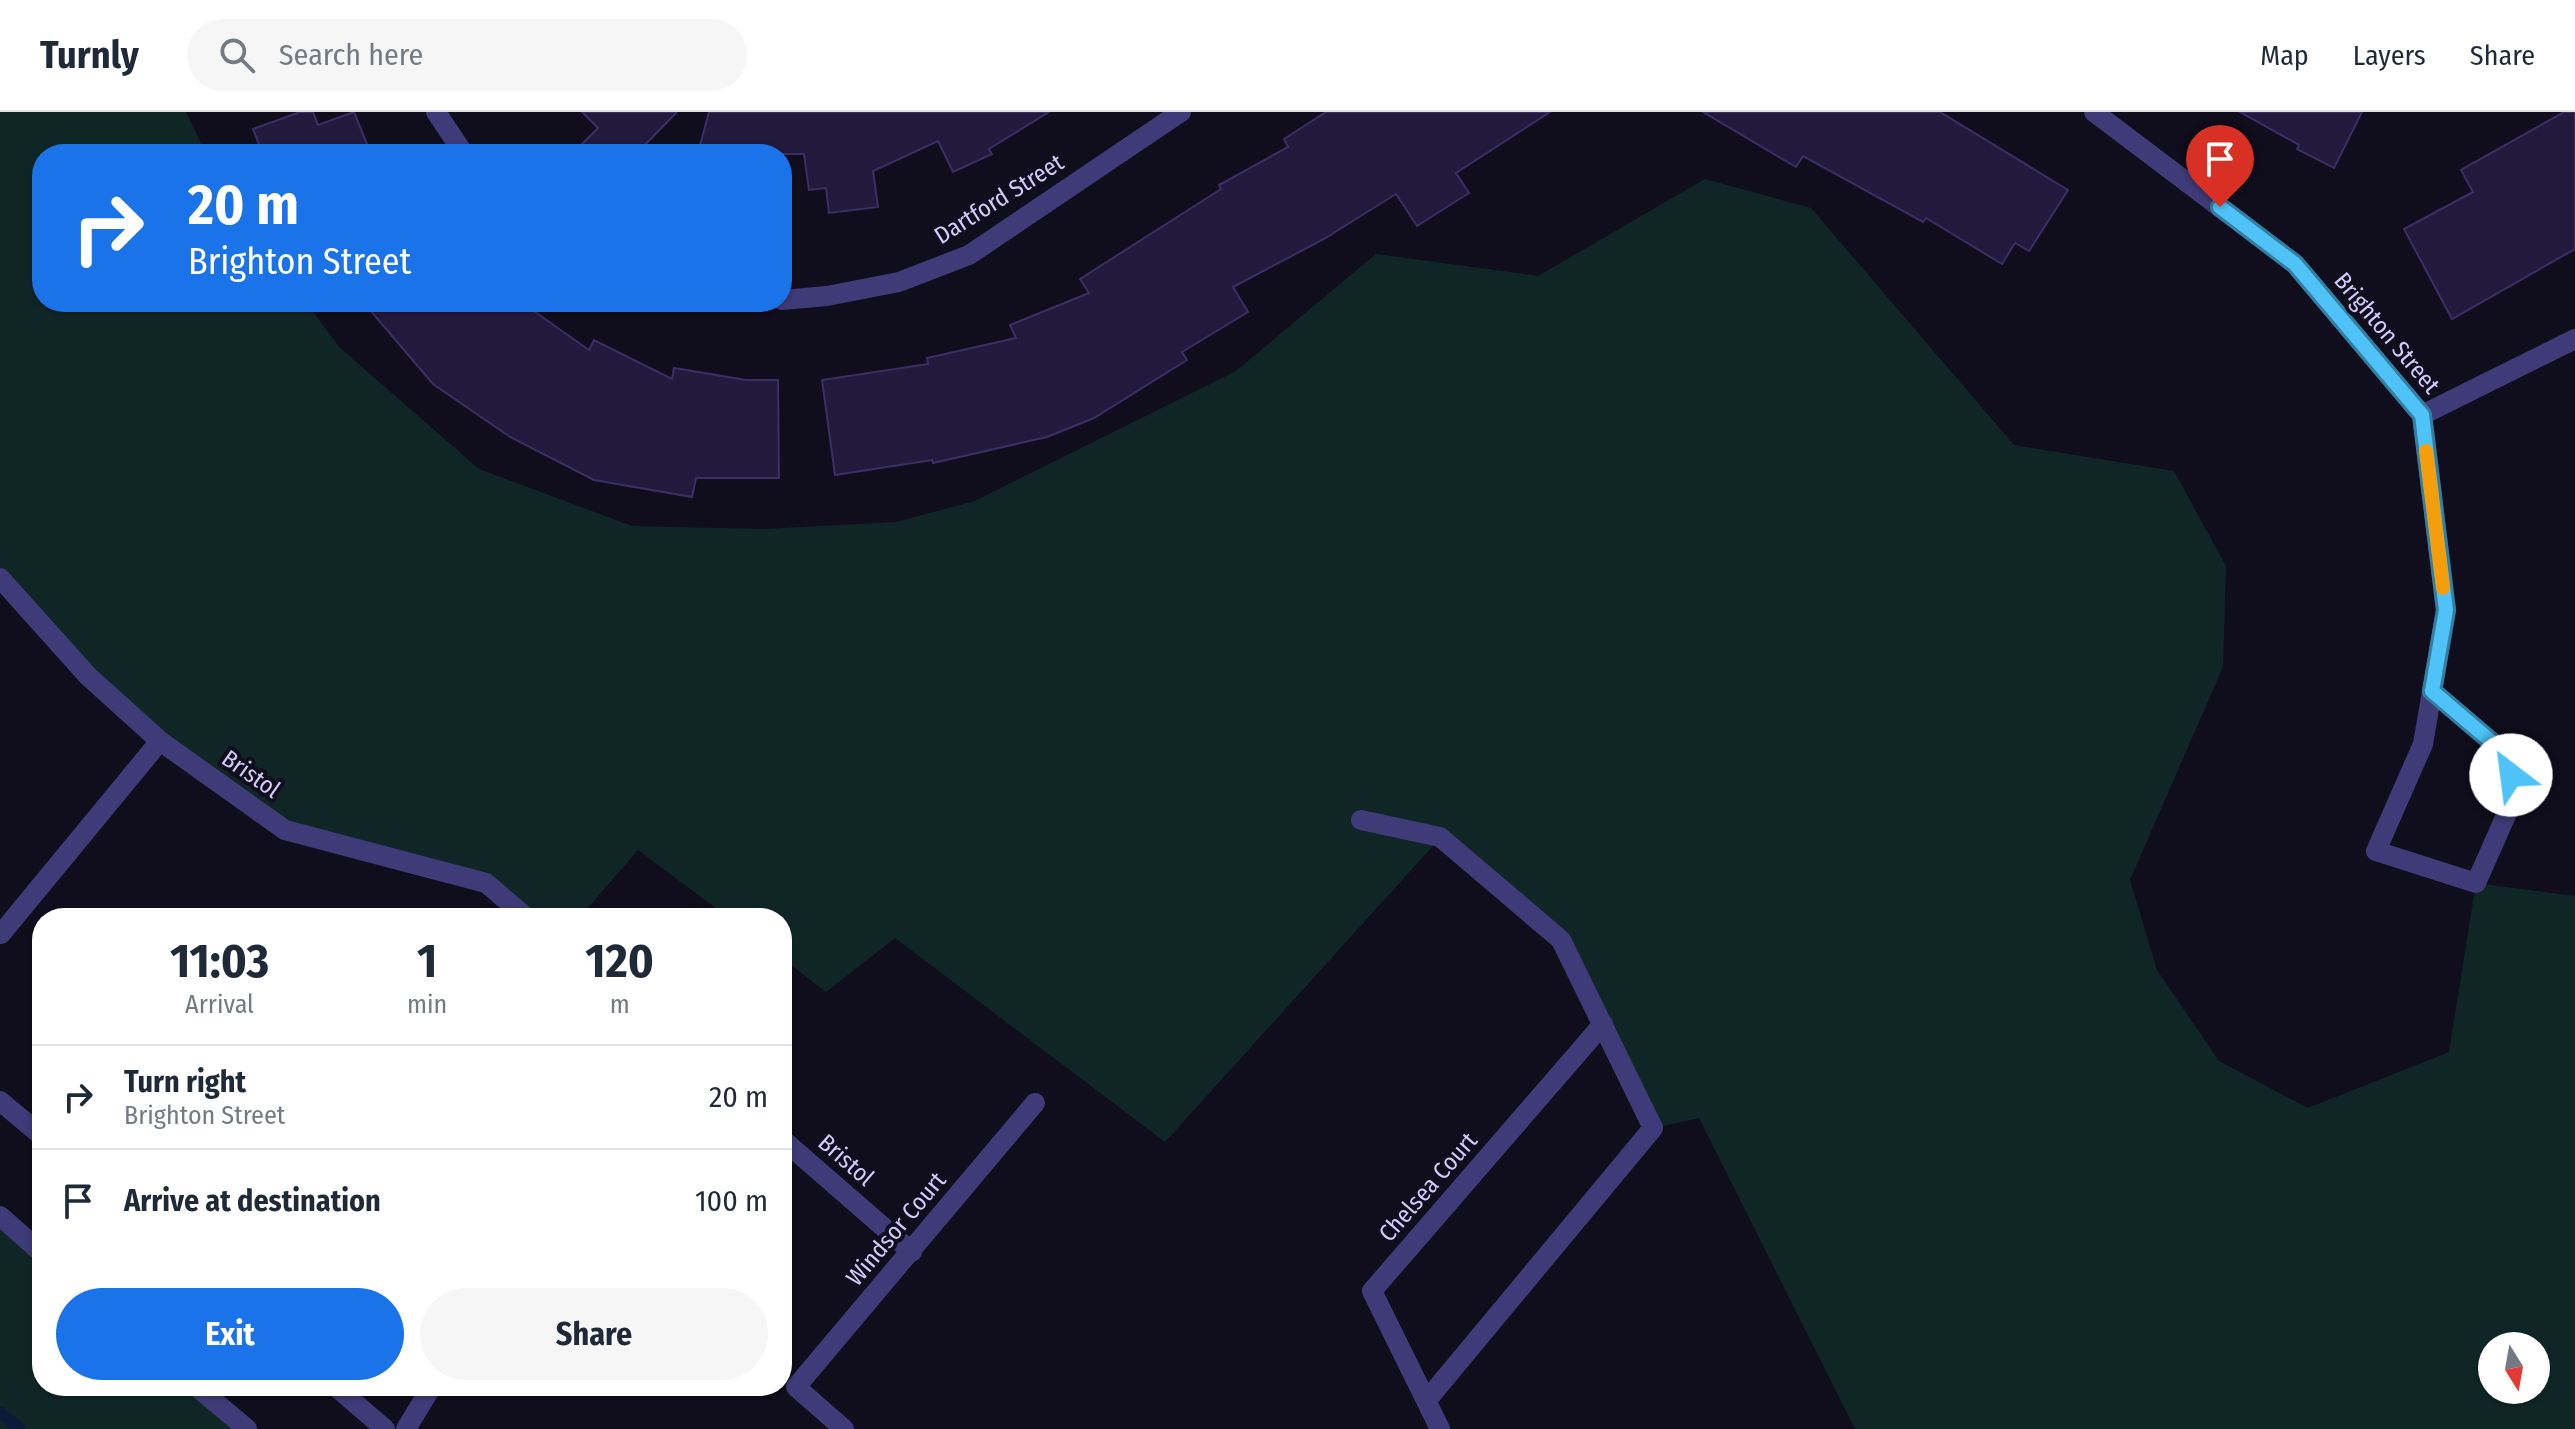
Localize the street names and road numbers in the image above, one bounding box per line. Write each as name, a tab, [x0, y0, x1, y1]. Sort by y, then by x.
street label: Dartford Street	[929, 148, 1069, 250]
street label: Brighton Street	[2328, 267, 2446, 399]
street label: Bristol	[217, 744, 285, 804]
street label: Chelsea Court	[1373, 1127, 1483, 1247]
street label: Bristol	[813, 1128, 879, 1192]
street label: Windsor Court	[840, 1166, 952, 1291]

